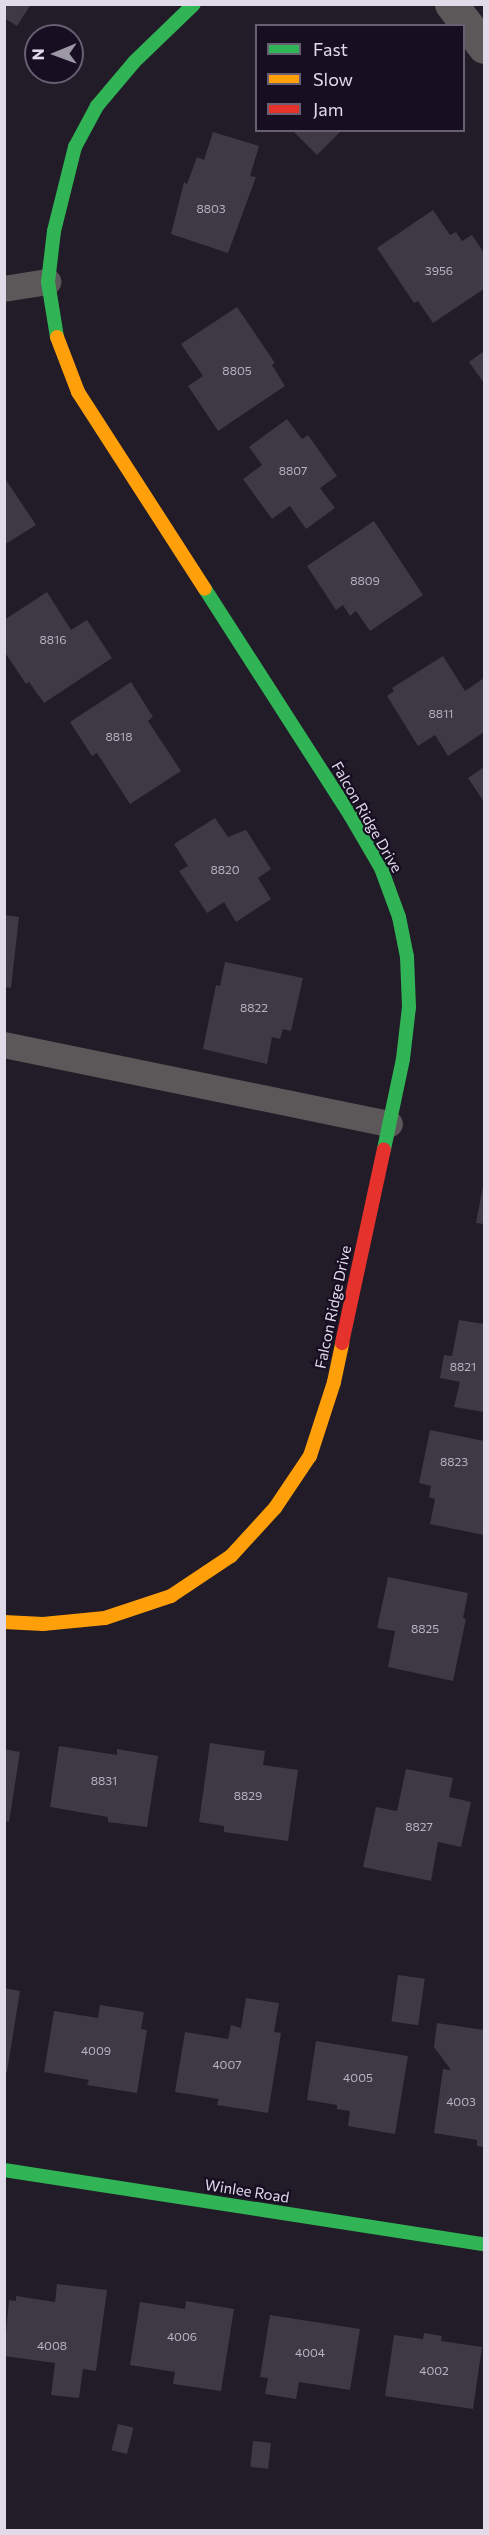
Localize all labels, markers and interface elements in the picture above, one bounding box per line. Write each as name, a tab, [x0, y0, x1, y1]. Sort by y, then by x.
north arrow	[24, 24, 84, 84]
legend	[255, 24, 465, 132]
text: Fast	[313, 38, 348, 60]
text: N	[28, 48, 47, 60]
text: Slow	[313, 68, 353, 90]
text: Jam	[313, 98, 343, 120]
house number: 8803	[196, 202, 226, 216]
house number: 3956	[425, 264, 453, 278]
house number: 8805	[222, 364, 252, 378]
house number: 8807	[279, 464, 307, 478]
house number: 8809	[350, 574, 380, 588]
house number: 8816	[40, 633, 66, 647]
house number: 8811	[429, 707, 453, 721]
house number: 8818	[106, 730, 132, 744]
street label: Falcon Ridge Drive	[328, 758, 406, 876]
house number: 8820	[211, 863, 239, 877]
house number: 8822	[240, 1001, 268, 1015]
street label: Falcon Ridge Drive	[311, 1244, 355, 1370]
house number: 8821	[450, 1360, 476, 1374]
house number: 8823	[440, 1455, 468, 1469]
house number: 8825	[411, 1622, 439, 1636]
house number: 8831	[91, 1774, 117, 1788]
house number: 8829	[234, 1789, 262, 1803]
house number: 8827	[405, 1820, 433, 1834]
house number: 4009	[81, 2044, 111, 2058]
house number: 4007	[212, 2058, 242, 2072]
house number: 4005	[343, 2071, 373, 2085]
house number: 4003	[446, 2095, 476, 2109]
street label: Winlee Road	[203, 2175, 291, 2207]
house number: 4006	[167, 2330, 197, 2344]
house number: 4008	[37, 2339, 67, 2353]
house number: 4004	[295, 2346, 325, 2360]
house number: 4002	[419, 2364, 449, 2378]

